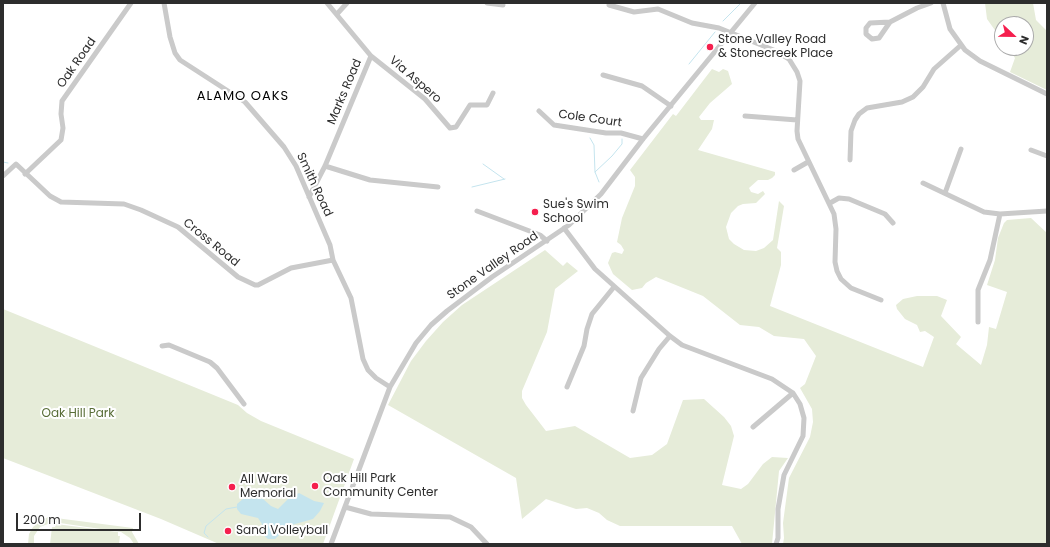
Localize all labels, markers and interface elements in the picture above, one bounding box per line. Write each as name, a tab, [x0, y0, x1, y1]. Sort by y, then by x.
north arrow	[994, 16, 1034, 56]
place label: Stone Valley Road & Stonecreek Place	[718, 33, 833, 61]
text: N	[1015, 33, 1033, 47]
street label: Oak Road	[54, 35, 100, 91]
marker: Stone Valley Road & Stonecreek Place	[705, 42, 715, 52]
street label: Via Aspero	[386, 53, 444, 107]
street label: Marks Road	[325, 57, 365, 127]
district label: ALAMO OAKS	[197, 89, 289, 105]
street label: Cole Court	[557, 107, 623, 131]
street label: Smith Road	[293, 151, 335, 219]
place label: Sue's Swim School	[543, 198, 609, 226]
marker: Sue's Swim School	[530, 207, 540, 217]
street label: Cross Road	[180, 216, 242, 270]
street label: Stone Valley Road	[445, 229, 541, 303]
park label: Oak Hill Park	[41, 407, 115, 421]
place label: Oak Hill Park Community Center	[323, 472, 438, 500]
place label: All Wars Memorial	[240, 473, 296, 501]
marker: Oak Hill Park Community Center	[310, 481, 320, 491]
marker: All Wars Memorial	[227, 482, 237, 492]
scale bar	[18, 505, 143, 531]
text: 200 m	[23, 511, 61, 528]
place label: Sand Volleyball	[236, 524, 328, 538]
marker: Sand Volleyball	[223, 526, 233, 536]

